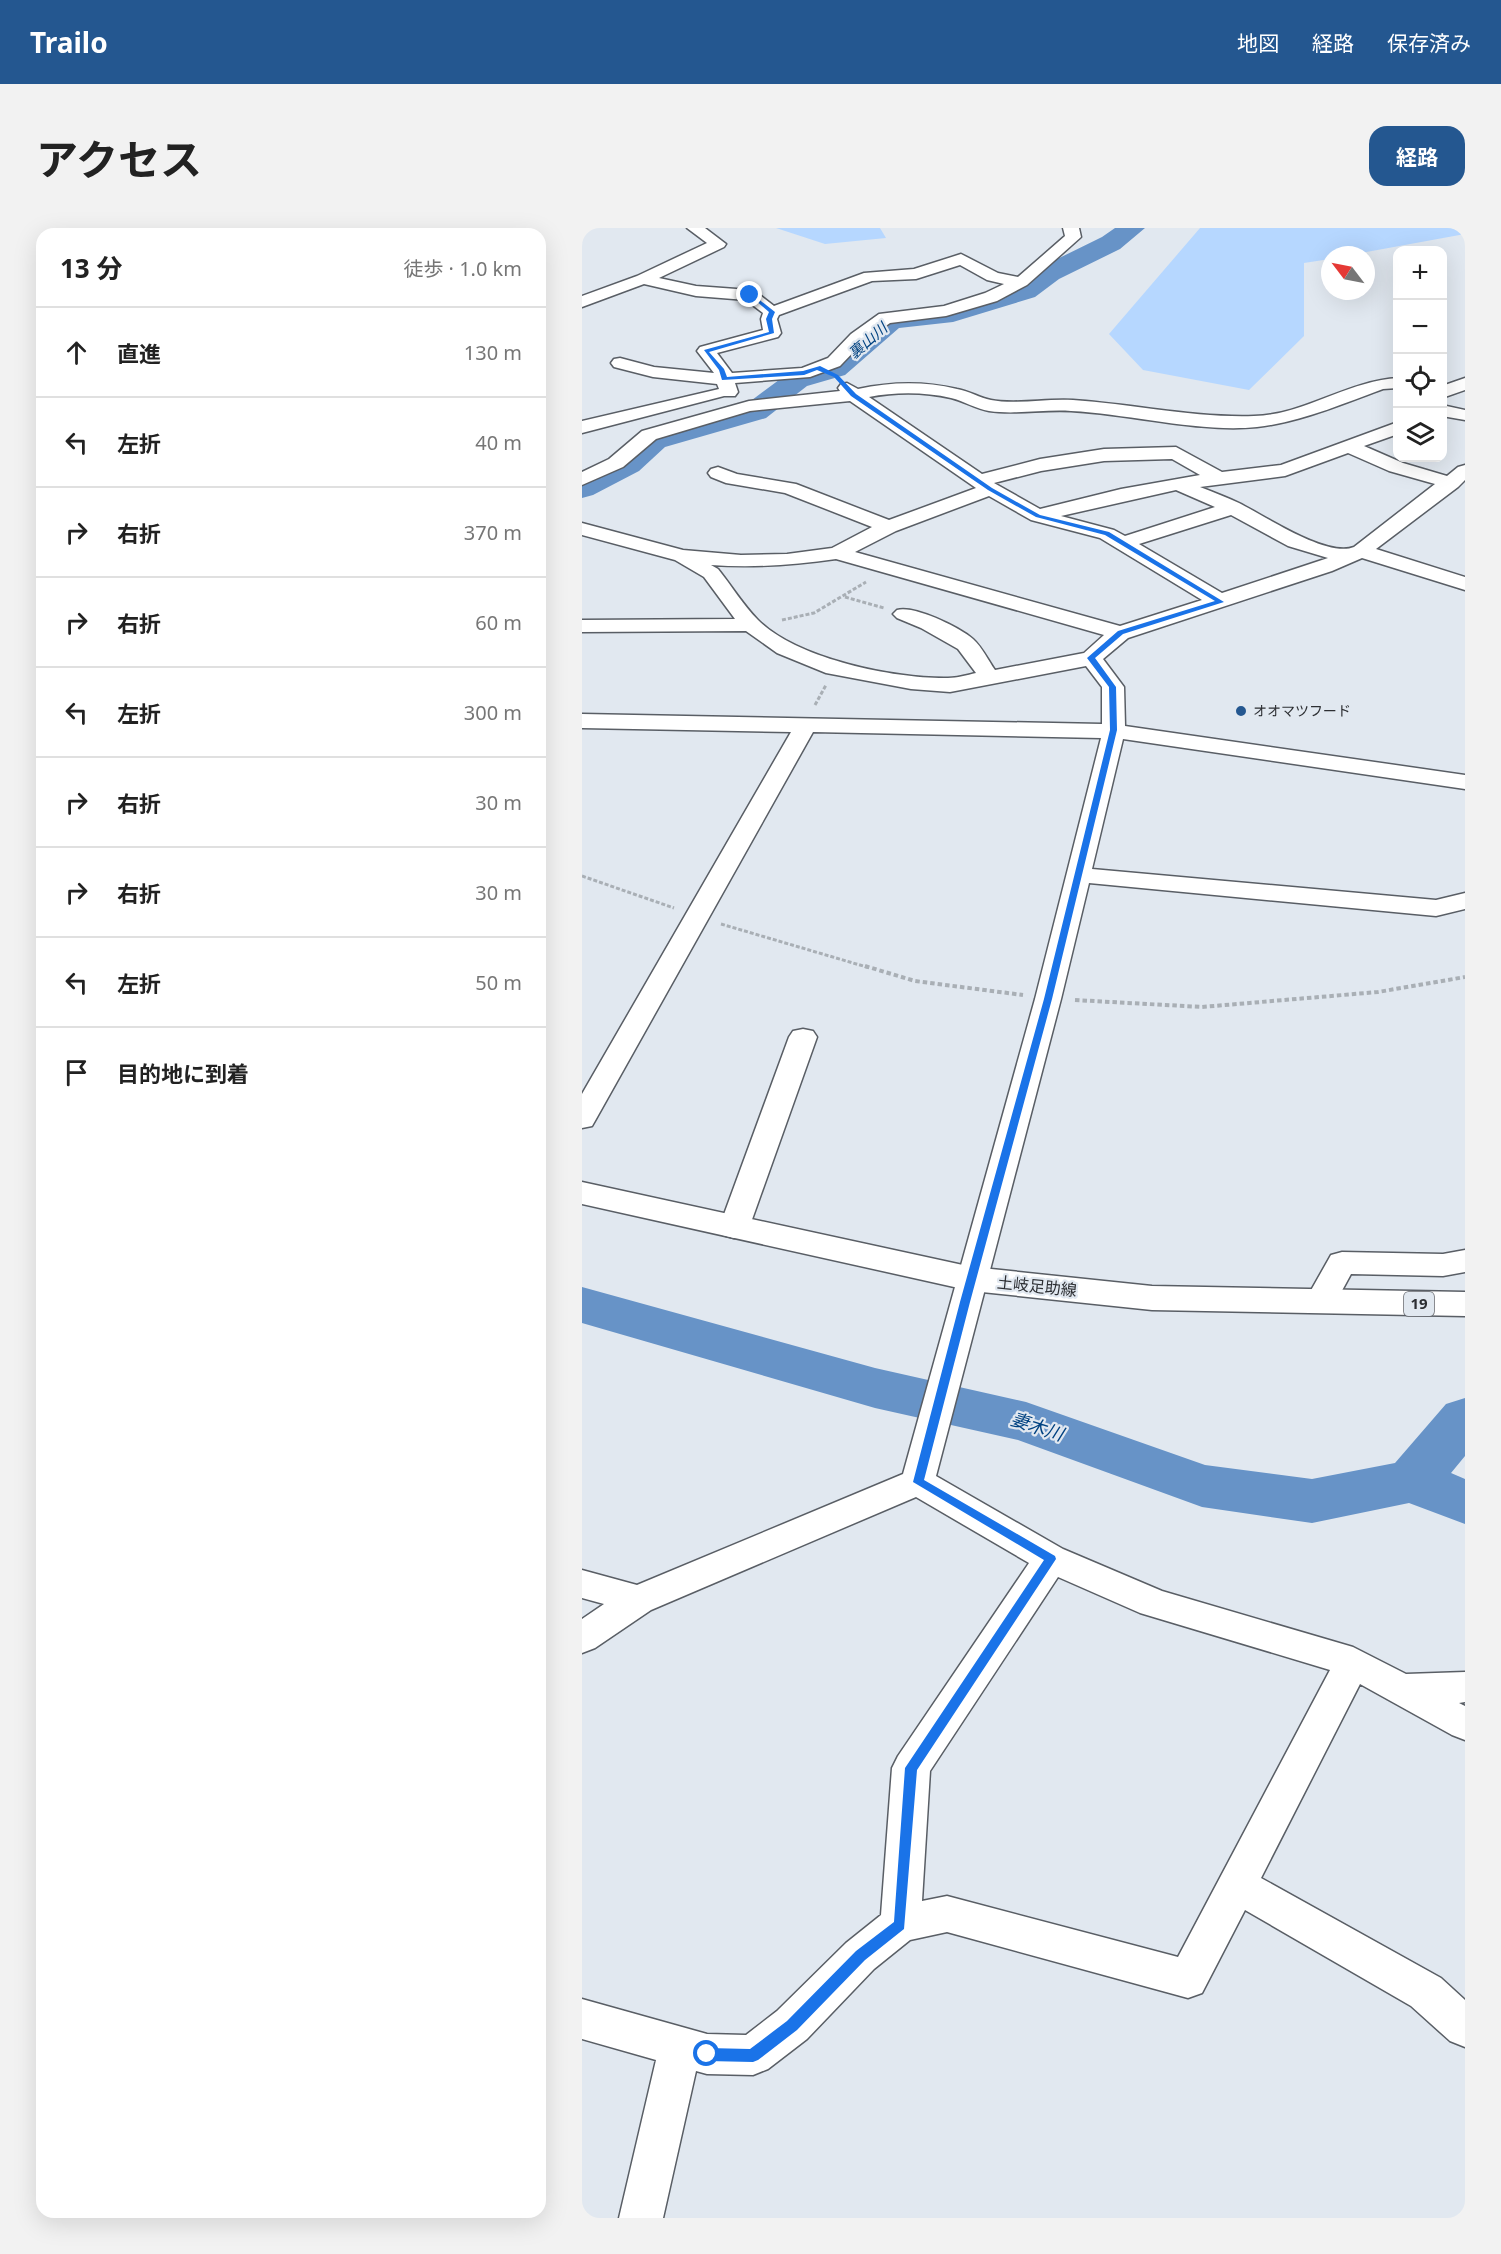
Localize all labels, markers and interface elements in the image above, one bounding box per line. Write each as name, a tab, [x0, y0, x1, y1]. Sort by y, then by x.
text: Trailo	[30, 23, 108, 61]
text: 地図	[1237, 29, 1279, 57]
text: 経路	[1312, 29, 1354, 57]
text: 保存済み	[1387, 29, 1471, 57]
button: 経路	[1369, 126, 1465, 186]
text: アクセス	[36, 130, 202, 187]
north arrow	[1321, 246, 1375, 300]
map controls	[1393, 246, 1447, 462]
button: +	[1393, 246, 1447, 300]
text: 13 分	[60, 250, 123, 286]
text: 徒歩 · 1.0 km	[403, 255, 522, 282]
route end	[736, 281, 762, 307]
button: −	[1393, 300, 1447, 354]
water label: 裏山川	[844, 317, 892, 363]
icon: ahead	[60, 336, 93, 369]
text: 直進	[117, 338, 161, 368]
text: 130 m	[464, 339, 522, 366]
button: locate	[1393, 354, 1447, 408]
button: layers	[1393, 408, 1447, 462]
icon: left	[60, 426, 93, 459]
text: 左折	[117, 428, 161, 458]
text: 40 m	[475, 429, 522, 456]
icon: right	[60, 516, 93, 549]
text: 右折	[117, 518, 161, 548]
text: 370 m	[464, 519, 522, 546]
icon: right	[60, 606, 93, 639]
text: 右折	[117, 608, 161, 638]
text: 60 m	[475, 609, 522, 636]
icon: left	[60, 696, 93, 729]
text: 左折	[117, 698, 161, 728]
text: 300 m	[464, 699, 522, 726]
place label: オオマツフード	[1253, 701, 1351, 720]
marker: オオマツフード	[1234, 704, 1248, 718]
icon: right	[60, 786, 93, 819]
text: 右折	[117, 788, 161, 818]
text: 30 m	[475, 789, 522, 816]
icon: right	[60, 876, 93, 909]
text: 右折	[117, 878, 161, 908]
text: 30 m	[475, 879, 522, 906]
icon: left	[60, 966, 93, 999]
text: 左折	[117, 968, 161, 998]
text: 50 m	[475, 969, 522, 996]
icon: arrive	[60, 1056, 93, 1089]
text: 目的地に到着	[117, 1058, 249, 1088]
street label: 土岐足助線	[996, 1271, 1078, 1301]
road number: 19	[1404, 1292, 1434, 1316]
water label: 妻木川	[1008, 1406, 1069, 1446]
route start	[693, 2040, 719, 2066]

